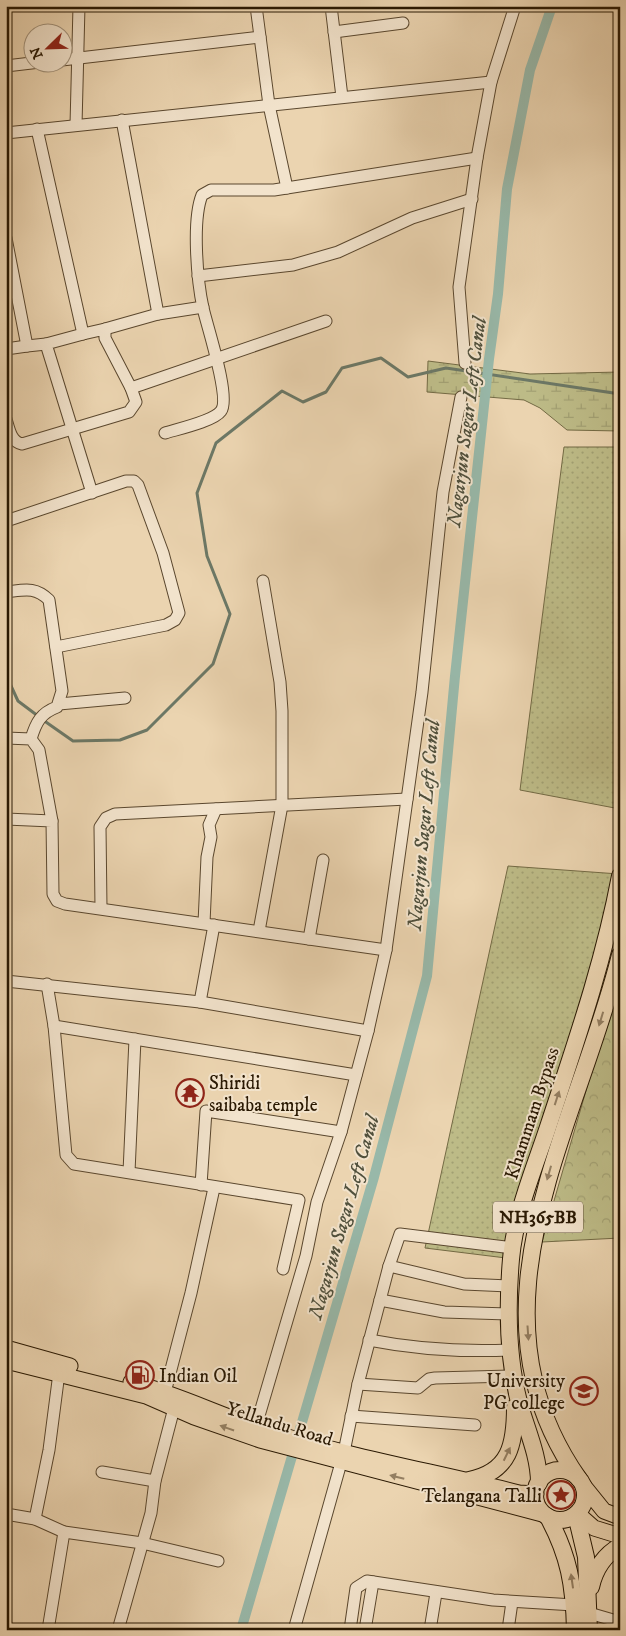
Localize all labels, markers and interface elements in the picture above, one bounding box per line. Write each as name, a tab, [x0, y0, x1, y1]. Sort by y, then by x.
north arrow	[22, 22, 72, 72]
text: N	[26, 43, 47, 61]
water label: Nagarjun Sagar Left Canal	[442, 314, 493, 529]
water label: Nagarjun Sagar Left Canal	[403, 717, 446, 932]
one-way arrow	[596, 1011, 604, 1026]
street label: Khammam Bypass	[500, 1044, 565, 1183]
place label: Shiridi saibaba temple	[209, 1072, 318, 1117]
temple icon: Shiridi saibaba temple	[175, 1078, 205, 1108]
one-way arrow	[554, 1091, 561, 1106]
water label: Nagarjun Sagar Left Canal	[303, 1111, 386, 1323]
one-way arrow	[545, 1165, 553, 1180]
road number: NH365BB	[493, 1202, 583, 1232]
one-way arrow	[525, 1325, 533, 1341]
fuel station icon: Indian Oil	[125, 1360, 155, 1390]
place label: Indian Oil	[159, 1365, 238, 1388]
place label: University PG college	[483, 1370, 566, 1415]
school or university icon: University PG college	[569, 1376, 599, 1406]
street label: Yellandu Road	[224, 1397, 336, 1452]
one-way arrow	[219, 1424, 234, 1432]
one-way arrow	[503, 1447, 511, 1462]
one-way arrow	[390, 1473, 405, 1481]
place icon: Telangana Talli	[546, 1480, 576, 1510]
place label: Telangana Talli	[421, 1485, 542, 1508]
one-way arrow	[568, 1573, 576, 1589]

